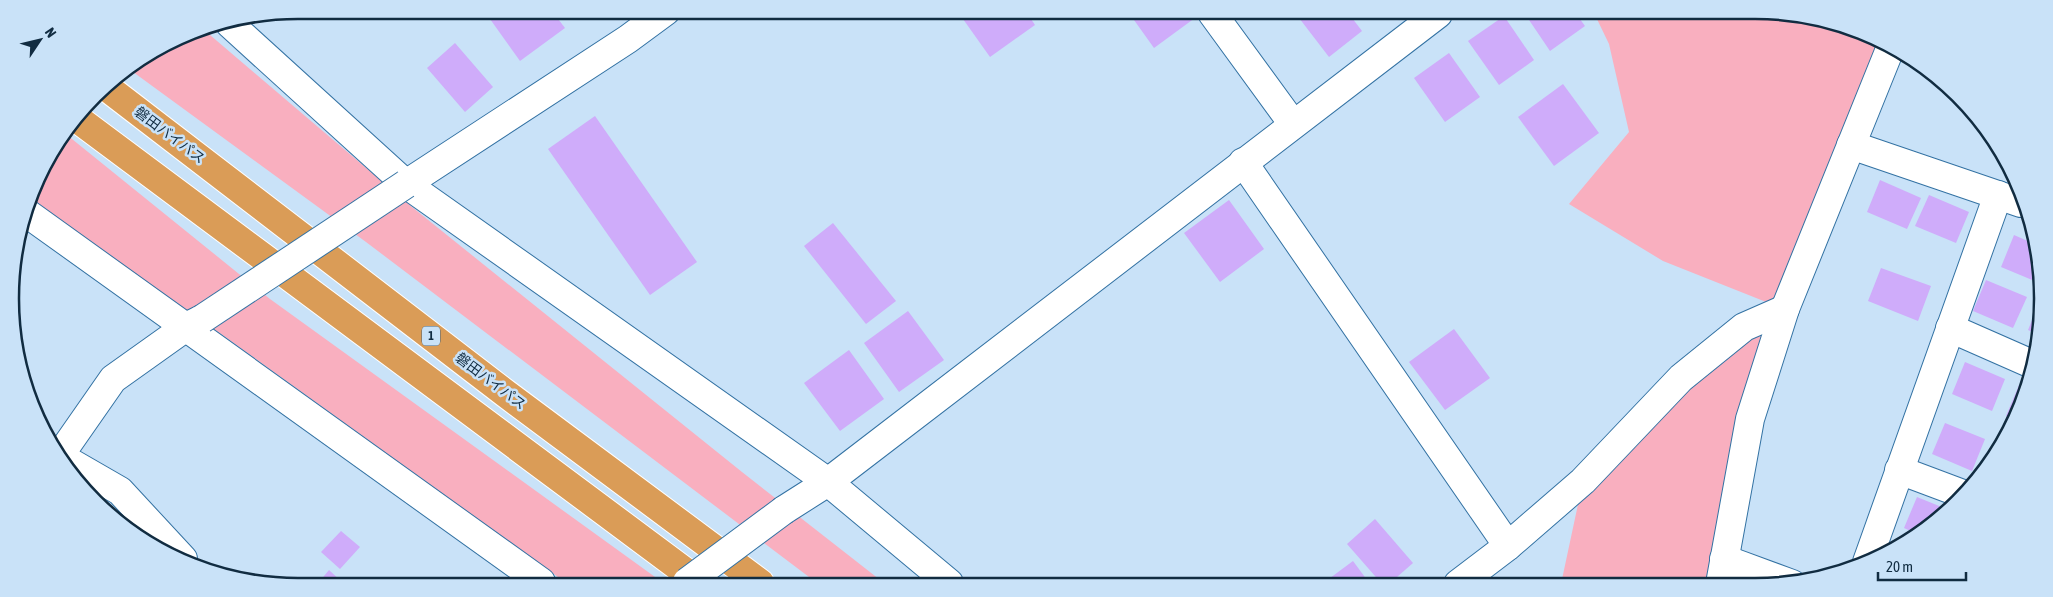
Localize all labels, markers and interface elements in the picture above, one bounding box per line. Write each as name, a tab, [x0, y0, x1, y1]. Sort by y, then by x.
north arrow	[15, 15, 65, 65]
text: N	[42, 25, 60, 41]
street label: 磐田バイパス	[132, 103, 208, 167]
road number: 1	[422, 326, 440, 346]
street label: 磐田バイパス	[453, 349, 529, 413]
scale bar	[1878, 550, 1966, 582]
text: 20 m	[1886, 558, 1913, 575]

